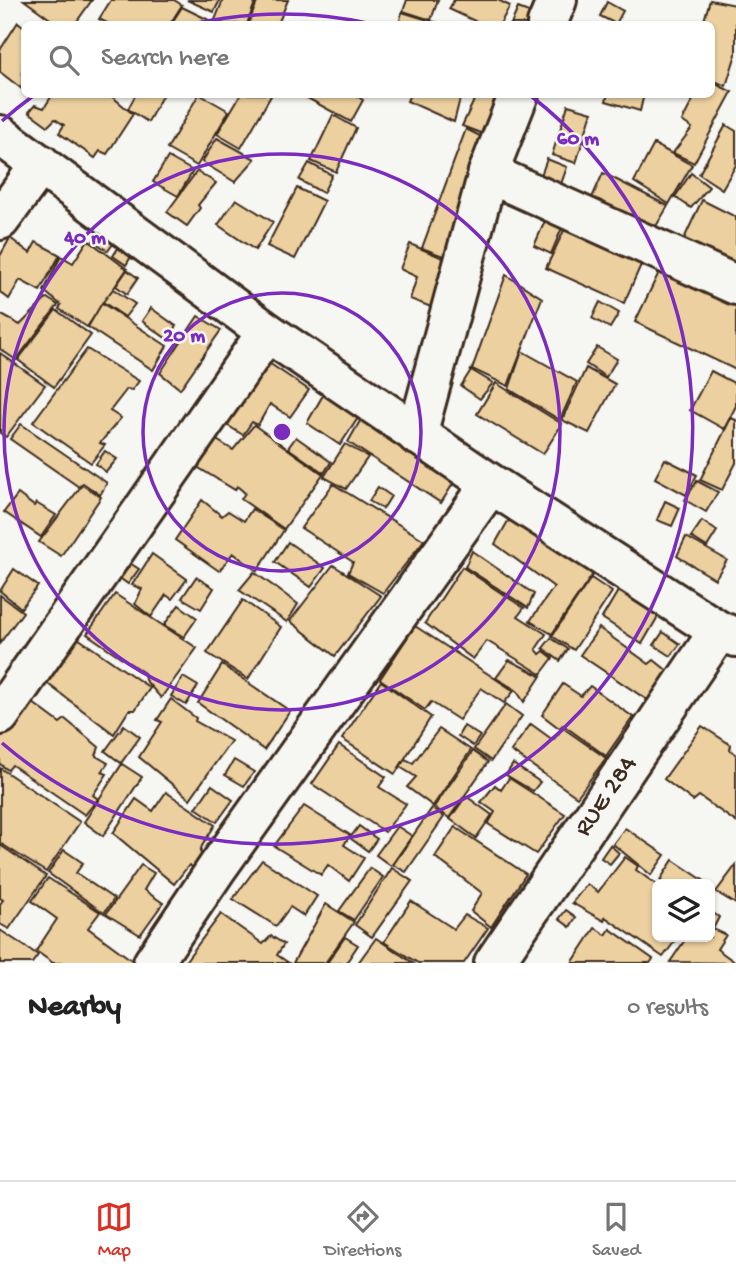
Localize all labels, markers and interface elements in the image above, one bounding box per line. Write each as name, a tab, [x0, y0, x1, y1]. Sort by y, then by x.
search box	[21, 21, 715, 98]
icon: search	[45, 41, 83, 79]
text: Search here	[101, 44, 229, 75]
text: 60 m	[557, 128, 599, 153]
text: 40 m	[63, 227, 106, 252]
text: 20 m	[163, 325, 205, 350]
centre of rings	[270, 420, 294, 444]
street label: RUE 284	[569, 751, 645, 843]
map controls	[652, 879, 715, 942]
button: layers	[652, 879, 715, 942]
text: Nearby	[28, 991, 121, 1026]
text: 0 results	[627, 995, 708, 1022]
tab: Map	[95, 1198, 133, 1263]
tab: Directions	[324, 1198, 401, 1263]
tab: Saved	[592, 1198, 641, 1263]

